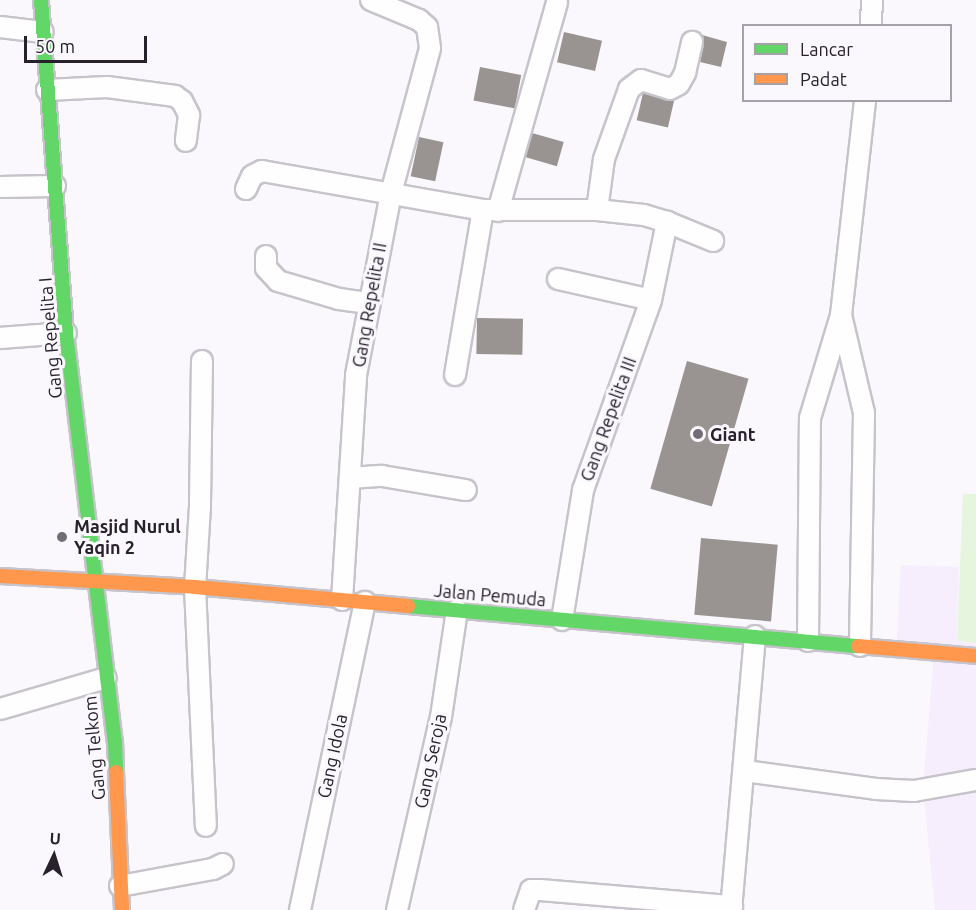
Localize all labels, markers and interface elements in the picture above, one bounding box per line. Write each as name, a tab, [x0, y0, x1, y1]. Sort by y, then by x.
scale bar	[27, 24, 150, 62]
legend	[742, 24, 952, 102]
text: 50 m	[35, 36, 75, 56]
text: Lancar	[800, 39, 853, 59]
text: Padat	[800, 69, 847, 89]
street label: Gang Repelita II	[347, 241, 391, 369]
street label: Gang Repelita I	[34, 276, 66, 400]
street label: Gang Repelita III	[575, 354, 641, 484]
place label: Giant	[710, 423, 756, 445]
marker: Giant	[691, 427, 705, 441]
place label: Masjid Nurul Yaqin 2	[74, 516, 181, 558]
marker: Masjid Nurul Yaqin 2	[55, 530, 69, 544]
street label: Jalan Pemuda	[433, 579, 547, 611]
street label: Gang Telkom	[79, 695, 109, 801]
street label: Gang Idola	[313, 712, 351, 800]
street label: Gang Seroja	[409, 712, 451, 810]
north arrow	[24, 826, 84, 886]
text: U	[49, 829, 61, 847]

